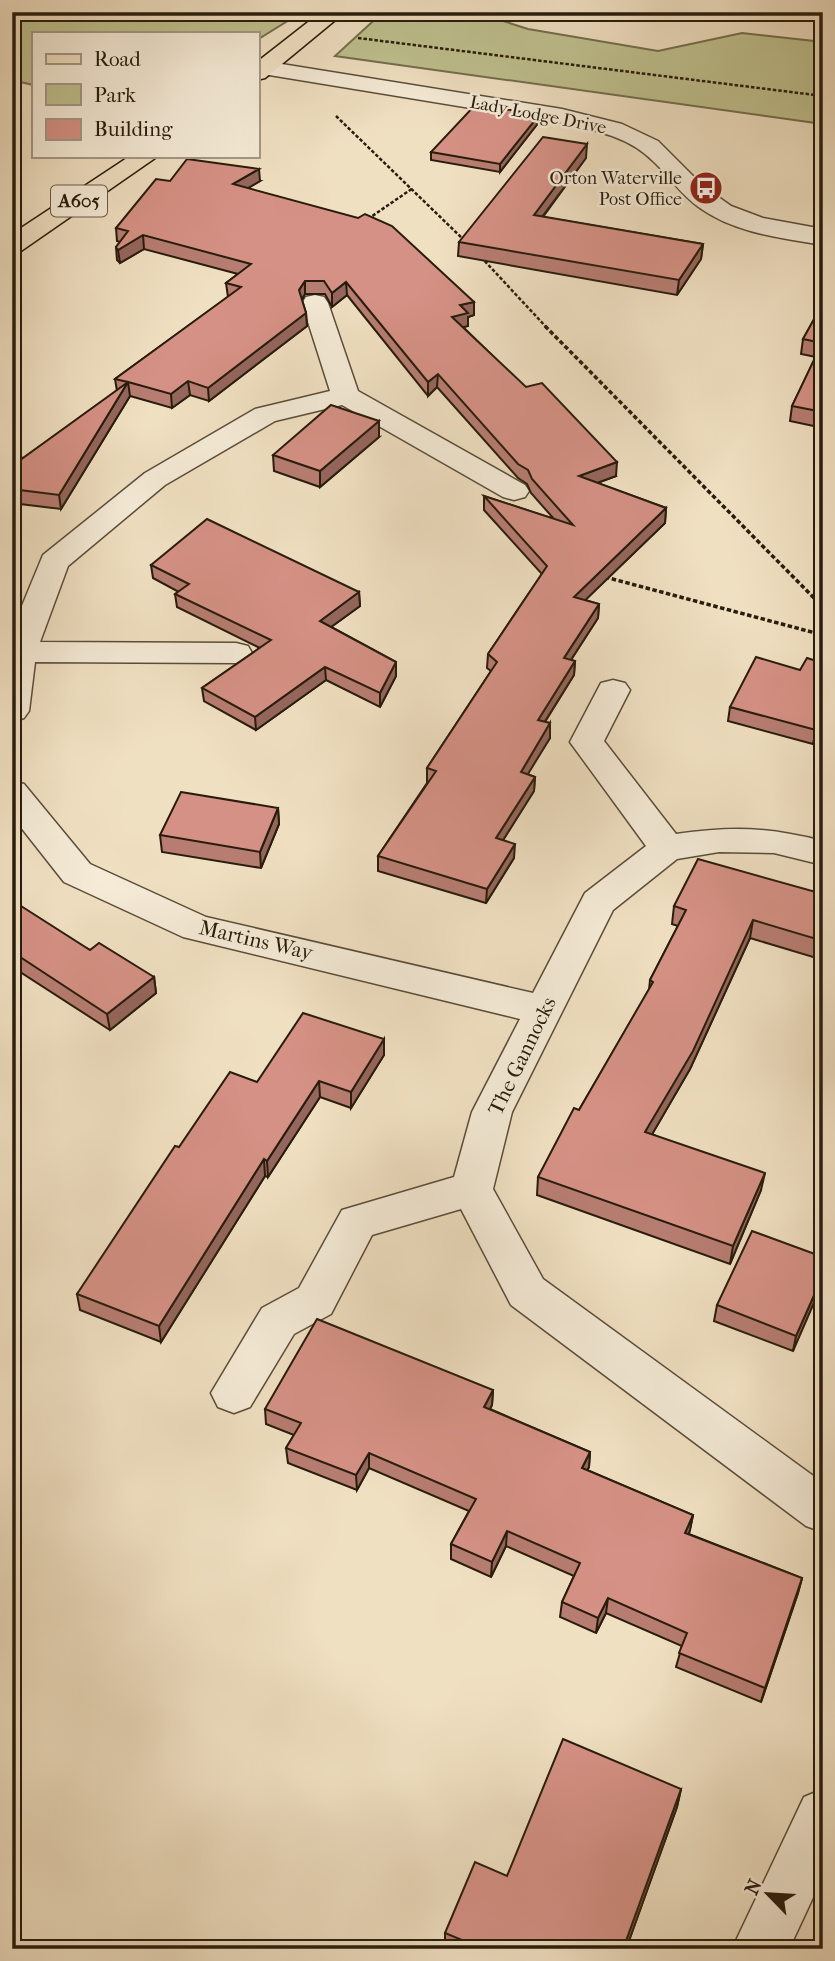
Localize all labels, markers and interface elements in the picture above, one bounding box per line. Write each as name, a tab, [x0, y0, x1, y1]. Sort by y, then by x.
legend	[32, 32, 259, 158]
text: Road	[94, 47, 141, 71]
text: Park	[94, 83, 136, 107]
street label: Lady Lodge Drive	[468, 91, 608, 139]
text: Building	[94, 117, 173, 141]
place label: Orton Waterville Post Office	[549, 168, 682, 210]
bus stop icon: Orton Waterville Post Office	[687, 169, 725, 207]
road number: A605	[51, 186, 107, 216]
street label: Martins Way	[197, 915, 316, 965]
street label: The Gannocks	[483, 993, 561, 1119]
north arrow	[734, 1860, 804, 1930]
text: N	[740, 1876, 767, 1898]

